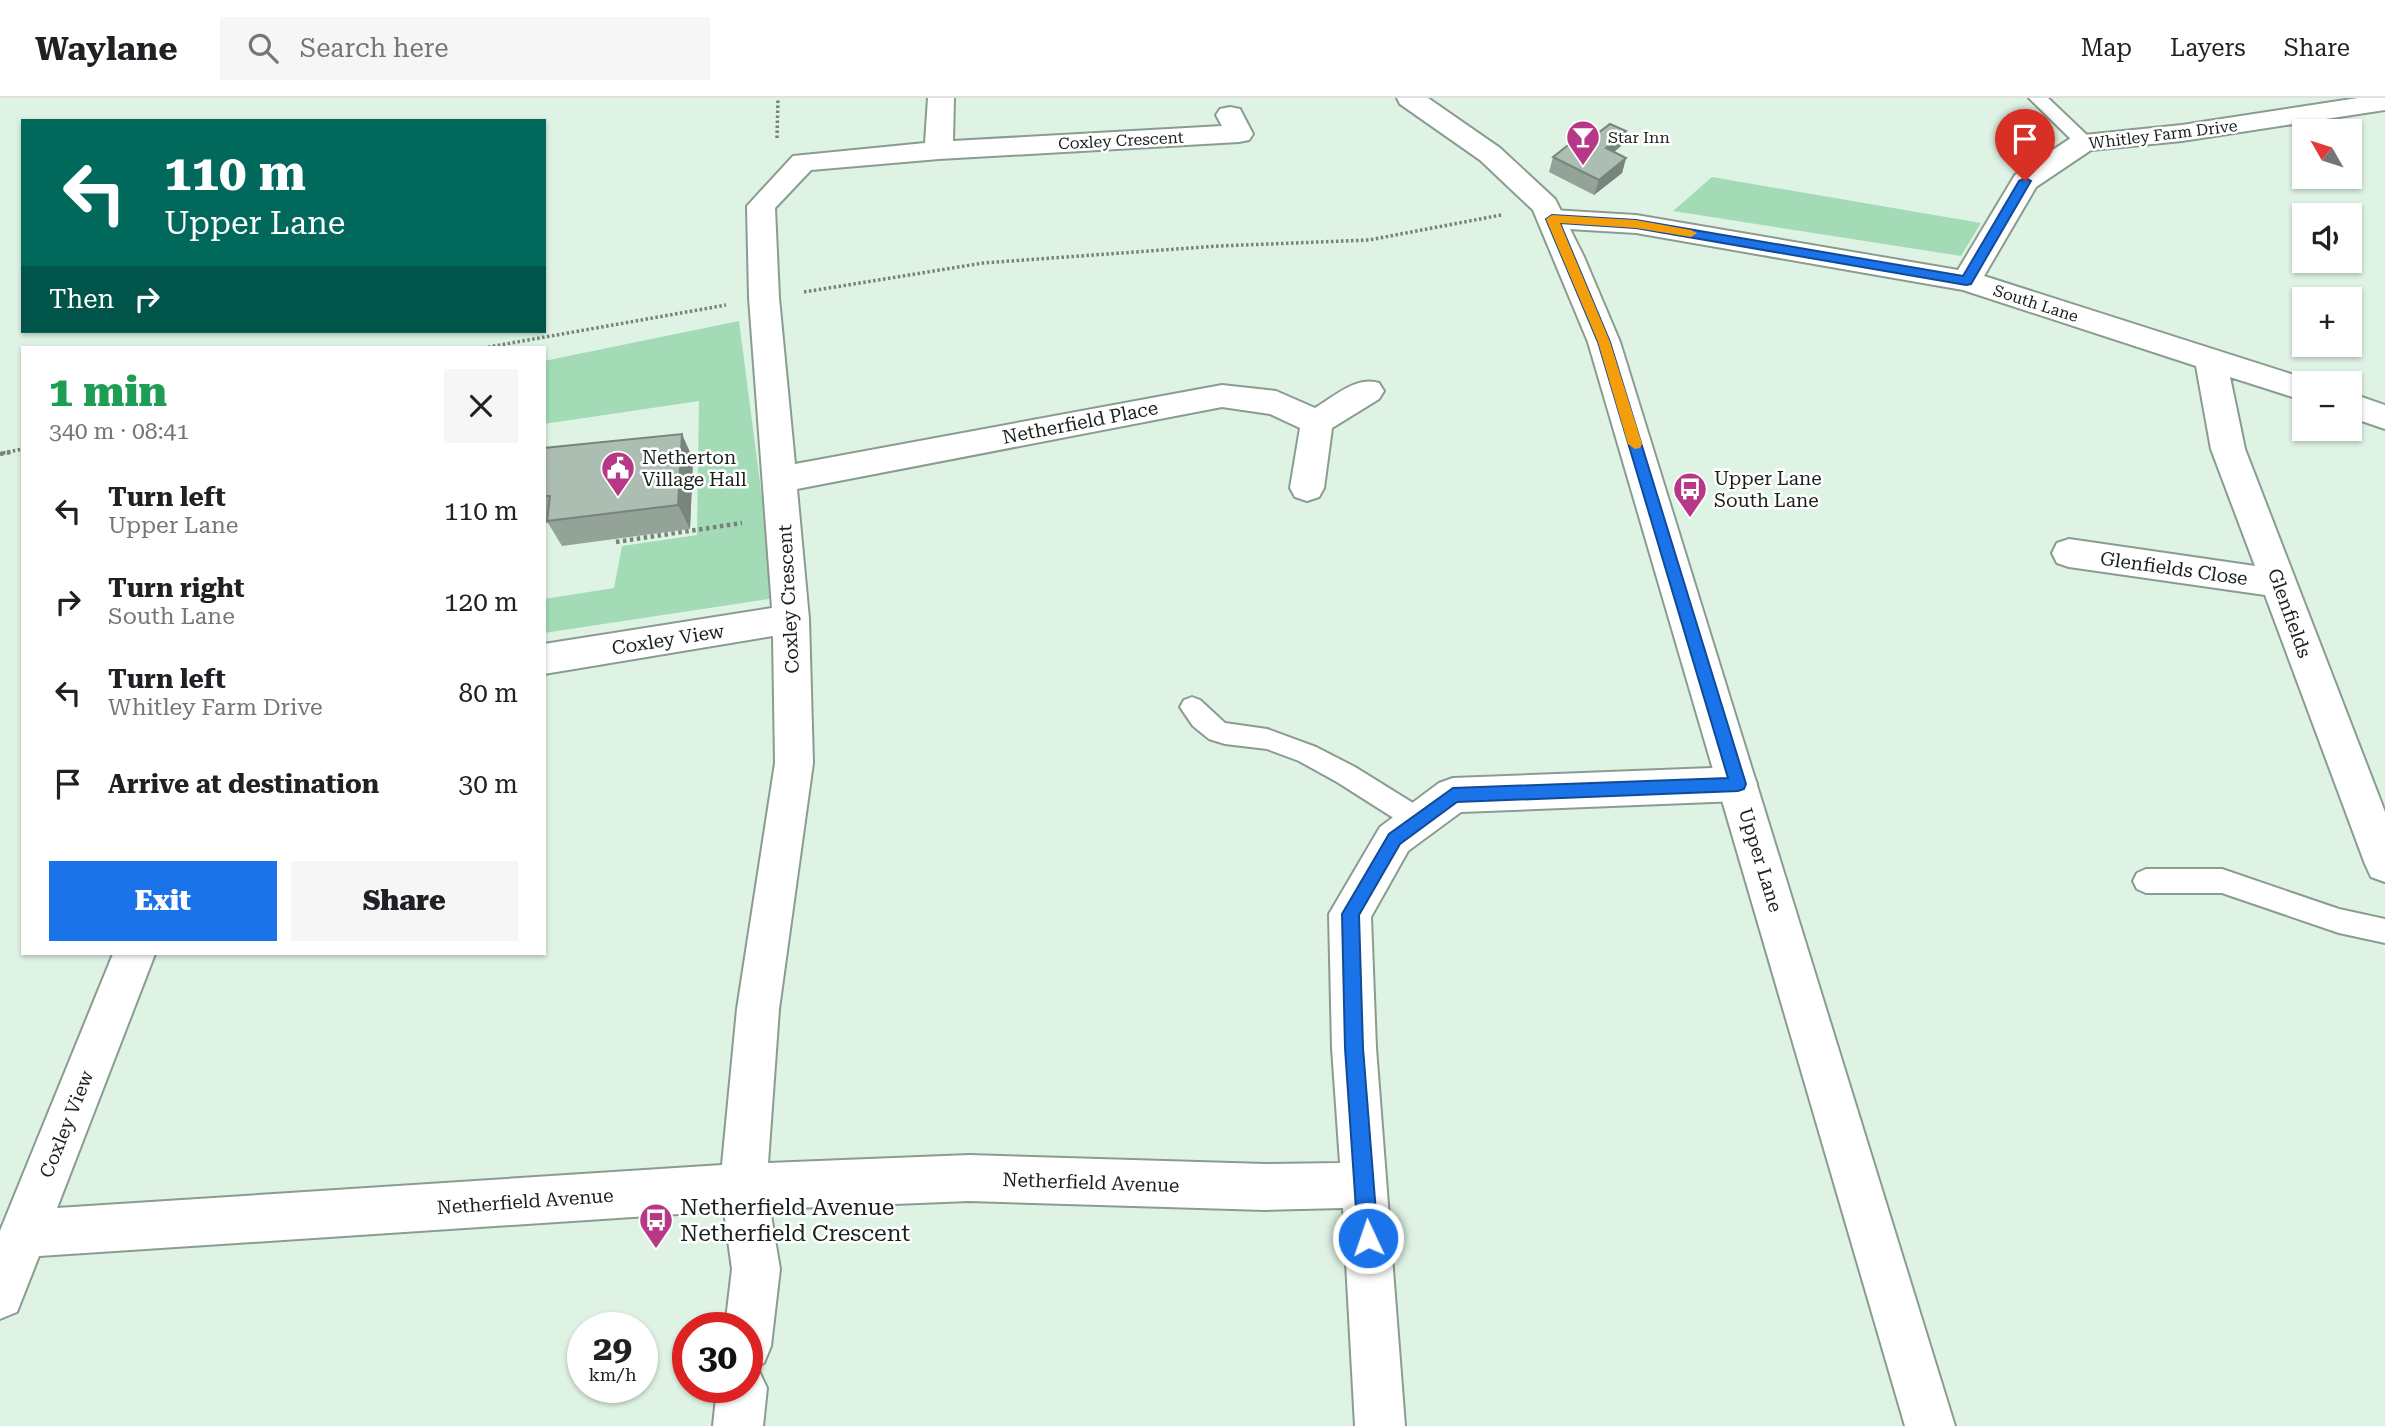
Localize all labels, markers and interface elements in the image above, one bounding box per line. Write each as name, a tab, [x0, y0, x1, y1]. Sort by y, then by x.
search box	[220, 17, 710, 80]
text: Waylane	[35, 29, 178, 68]
icon: search	[244, 29, 282, 67]
text: Search here	[300, 33, 449, 63]
text: Map	[2081, 34, 2132, 62]
text: Layers	[2170, 34, 2246, 62]
text: Share	[2284, 34, 2350, 62]
pin	[1995, 109, 2055, 181]
street label: Whitley Farm Drive	[2088, 116, 2239, 153]
bar icon: Star Inn	[1564, 118, 1602, 167]
north arrow	[2292, 119, 2362, 189]
map controls	[2292, 119, 2362, 441]
icon: arrive	[2006, 120, 2044, 158]
street label: Coxley Crescent	[1058, 128, 1184, 153]
place label: Star Inn	[1608, 128, 1670, 147]
text: 110 m	[164, 145, 306, 202]
icon: left	[49, 147, 140, 238]
button: sound	[2292, 203, 2362, 273]
text: Upper Lane	[164, 204, 345, 242]
icon: right	[128, 280, 166, 318]
street label: South Lane	[1991, 281, 2081, 326]
text: Then	[49, 284, 114, 314]
button: +	[2292, 287, 2362, 357]
text: 1 min	[49, 367, 167, 416]
button: close	[444, 369, 518, 443]
button: −	[2292, 371, 2362, 441]
street label: Netherfield Place	[1000, 396, 1160, 449]
text: 340 m · 08:41	[49, 418, 189, 445]
place label: Netherton Village Hall	[642, 446, 747, 491]
public building icon: Netherton Village Hall	[599, 449, 637, 498]
place label: Upper Lane South Lane	[1714, 467, 1822, 512]
bus stop icon: Upper Lane South Lane	[1671, 470, 1709, 519]
text: Turn left	[108, 482, 226, 512]
icon: left	[49, 492, 87, 530]
text: 110 m	[444, 496, 518, 526]
text: Upper Lane	[108, 512, 238, 539]
street label: Coxley Crescent	[773, 524, 804, 674]
street label: Glenfields Close	[2099, 547, 2249, 590]
street label: Glenfields	[2263, 565, 2316, 661]
text: Turn right	[108, 573, 244, 603]
icon: right	[49, 583, 87, 621]
text: 120 m	[444, 587, 518, 617]
text: South Lane	[108, 603, 235, 630]
street label: Coxley View	[610, 619, 726, 660]
text: Turn left	[108, 664, 226, 694]
icon: left	[49, 674, 87, 712]
text: 80 m	[459, 678, 518, 708]
text: Whitley Farm Drive	[108, 694, 323, 721]
icon: arrive	[49, 765, 87, 803]
text: Arrive at destination	[108, 769, 379, 799]
text: 30 m	[459, 769, 518, 799]
street label: Upper Lane	[1734, 805, 1787, 915]
button: Exit	[49, 861, 277, 941]
button: Share	[291, 861, 518, 941]
street label: Coxley View	[35, 1067, 98, 1181]
street label: Netherfield Avenue	[1002, 1168, 1180, 1197]
street label: Netherfield Avenue	[436, 1184, 614, 1219]
place label: Netherfield Avenue Netherfield Crescent	[680, 1194, 910, 1247]
bus stop icon: Netherfield Avenue Netherfield Crescent	[637, 1201, 675, 1250]
position arrow	[1331, 1201, 1405, 1275]
speed limit sign: 30	[672, 1312, 763, 1403]
text: 29	[593, 1328, 632, 1369]
text: km/h	[588, 1364, 637, 1385]

